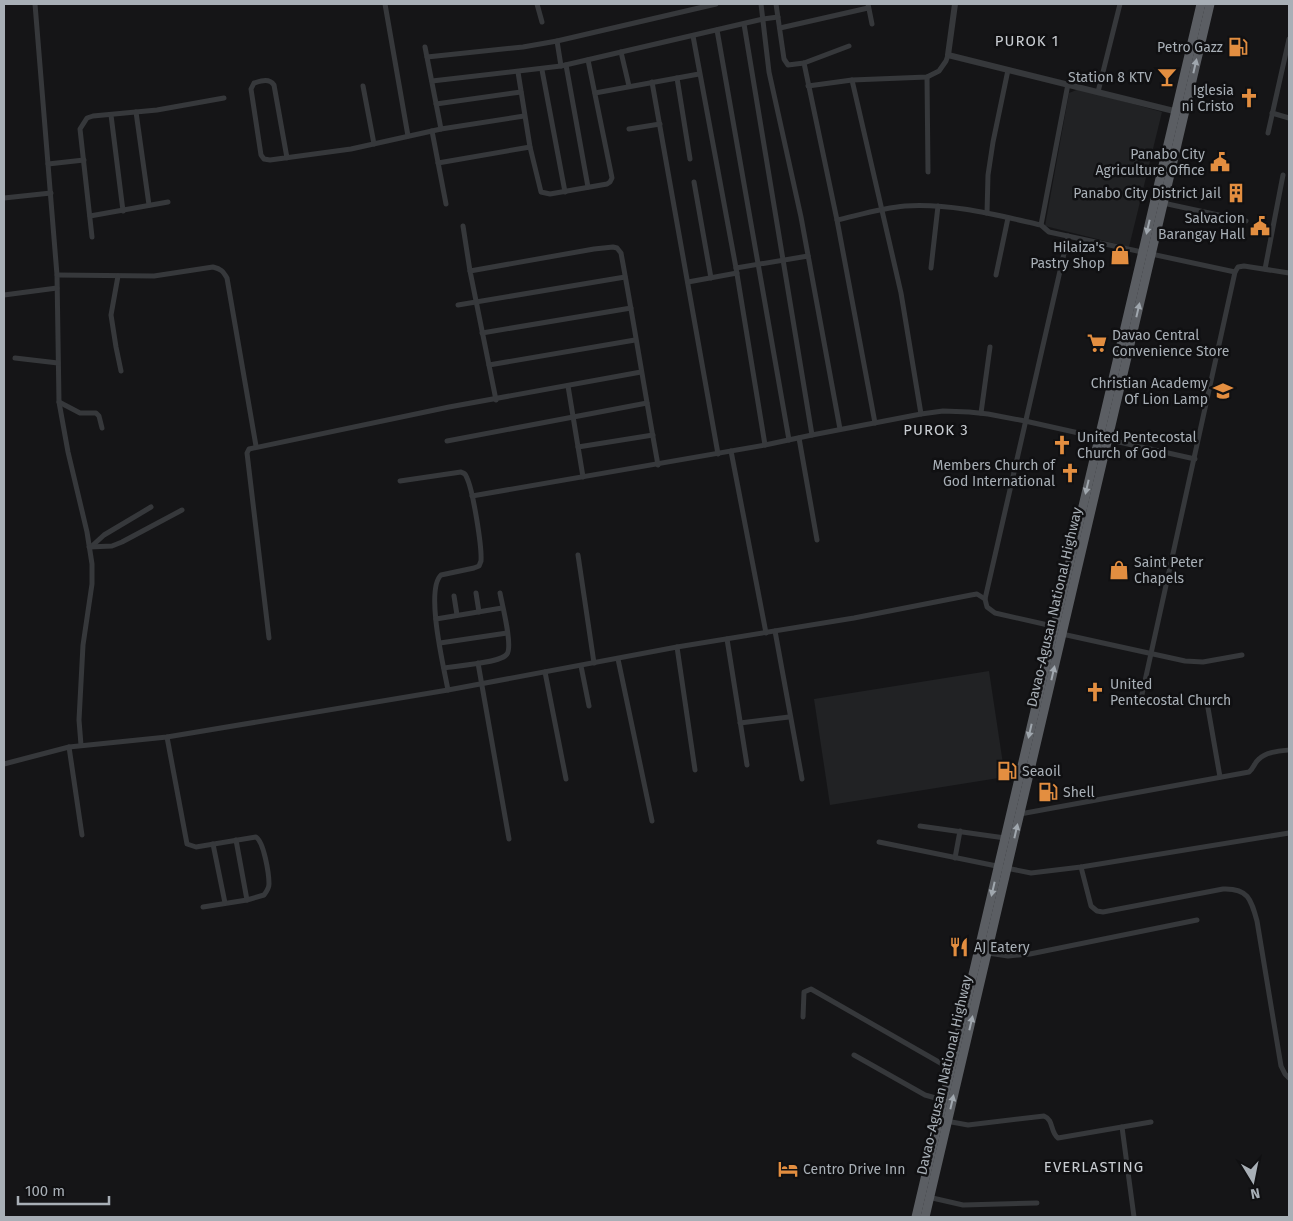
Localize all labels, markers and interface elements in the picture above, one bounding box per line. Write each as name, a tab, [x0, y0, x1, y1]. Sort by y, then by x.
district label: PUROK 1	[995, 32, 1059, 50]
fuel station icon: Petro Gazz	[1227, 36, 1249, 58]
place label: Petro Gazz	[1157, 39, 1223, 56]
one-way arrow	[1191, 58, 1199, 73]
bar icon: Station 8 KTV	[1156, 66, 1178, 88]
place label: Station 8 KTV	[1068, 69, 1152, 86]
place label: Iglesia ni Cristo	[1182, 82, 1234, 115]
church icon: Iglesia ni Cristo	[1238, 87, 1260, 109]
place label: Panabo City Agriculture Office	[1096, 146, 1205, 179]
public building icon: Panabo City Agriculture Office	[1209, 151, 1231, 173]
building icon: Panabo City District Jail	[1225, 182, 1247, 204]
place label: Panabo City District Jail	[1073, 185, 1221, 202]
place label: Salvacion Barangay Hall	[1158, 210, 1245, 243]
public building icon: Salvacion Barangay Hall	[1249, 215, 1271, 237]
one-way arrow	[1144, 219, 1152, 234]
place label: Hilaiza's Pastry Shop	[1030, 239, 1105, 272]
shop icon: Hilaiza's Pastry Shop	[1109, 244, 1131, 266]
one-way arrow	[1134, 302, 1142, 317]
place label: Davao Central Convenience Store	[1112, 327, 1229, 360]
supermarket icon: Davao Central Convenience Store	[1086, 332, 1108, 354]
place label: Christian Academy Of Lion Lamp	[1091, 375, 1208, 408]
school or university icon: Christian Academy Of Lion Lamp	[1212, 380, 1234, 402]
district label: PUROK 3	[903, 421, 969, 439]
place label: United Pentecostal Church of God	[1077, 429, 1197, 462]
church icon: United Pentecostal Church of God	[1051, 434, 1073, 456]
place label: Members Church of God International	[933, 457, 1056, 490]
church icon: Members Church of God International	[1059, 462, 1081, 484]
one-way arrow	[1083, 480, 1091, 495]
street label: Davao-Agusan National Highway	[1023, 505, 1086, 709]
place label: Saint Peter Chapels	[1134, 554, 1204, 587]
shop icon: Saint Peter Chapels	[1108, 559, 1130, 581]
one-way arrow	[1049, 665, 1057, 680]
place label: United Pentecostal Church	[1110, 676, 1231, 709]
church icon: United Pentecostal Church	[1084, 681, 1106, 703]
one-way arrow	[1026, 723, 1034, 738]
fuel station icon: Seaoil	[996, 760, 1018, 782]
place label: Seaoil	[1022, 763, 1061, 780]
fuel station icon: Shell	[1037, 781, 1059, 803]
place label: Shell	[1063, 784, 1095, 801]
one-way arrow	[1012, 823, 1020, 838]
one-way arrow	[989, 881, 997, 896]
restaurant icon: AJ Eatery	[948, 936, 970, 958]
place label: AJ Eatery	[974, 939, 1030, 956]
street label: Davao-Agusan National Highway	[913, 973, 976, 1177]
one-way arrow	[967, 1015, 975, 1031]
one-way arrow	[948, 1094, 956, 1109]
north arrow	[1228, 1156, 1278, 1206]
hotel icon: Centro Drive Inn	[777, 1158, 799, 1180]
district label: EVERLASTING	[1044, 1158, 1144, 1176]
place label: Centro Drive Inn	[803, 1161, 905, 1178]
scale bar	[18, 1174, 109, 1206]
text: 100 m	[25, 1182, 65, 1200]
text: N	[1249, 1184, 1261, 1202]

